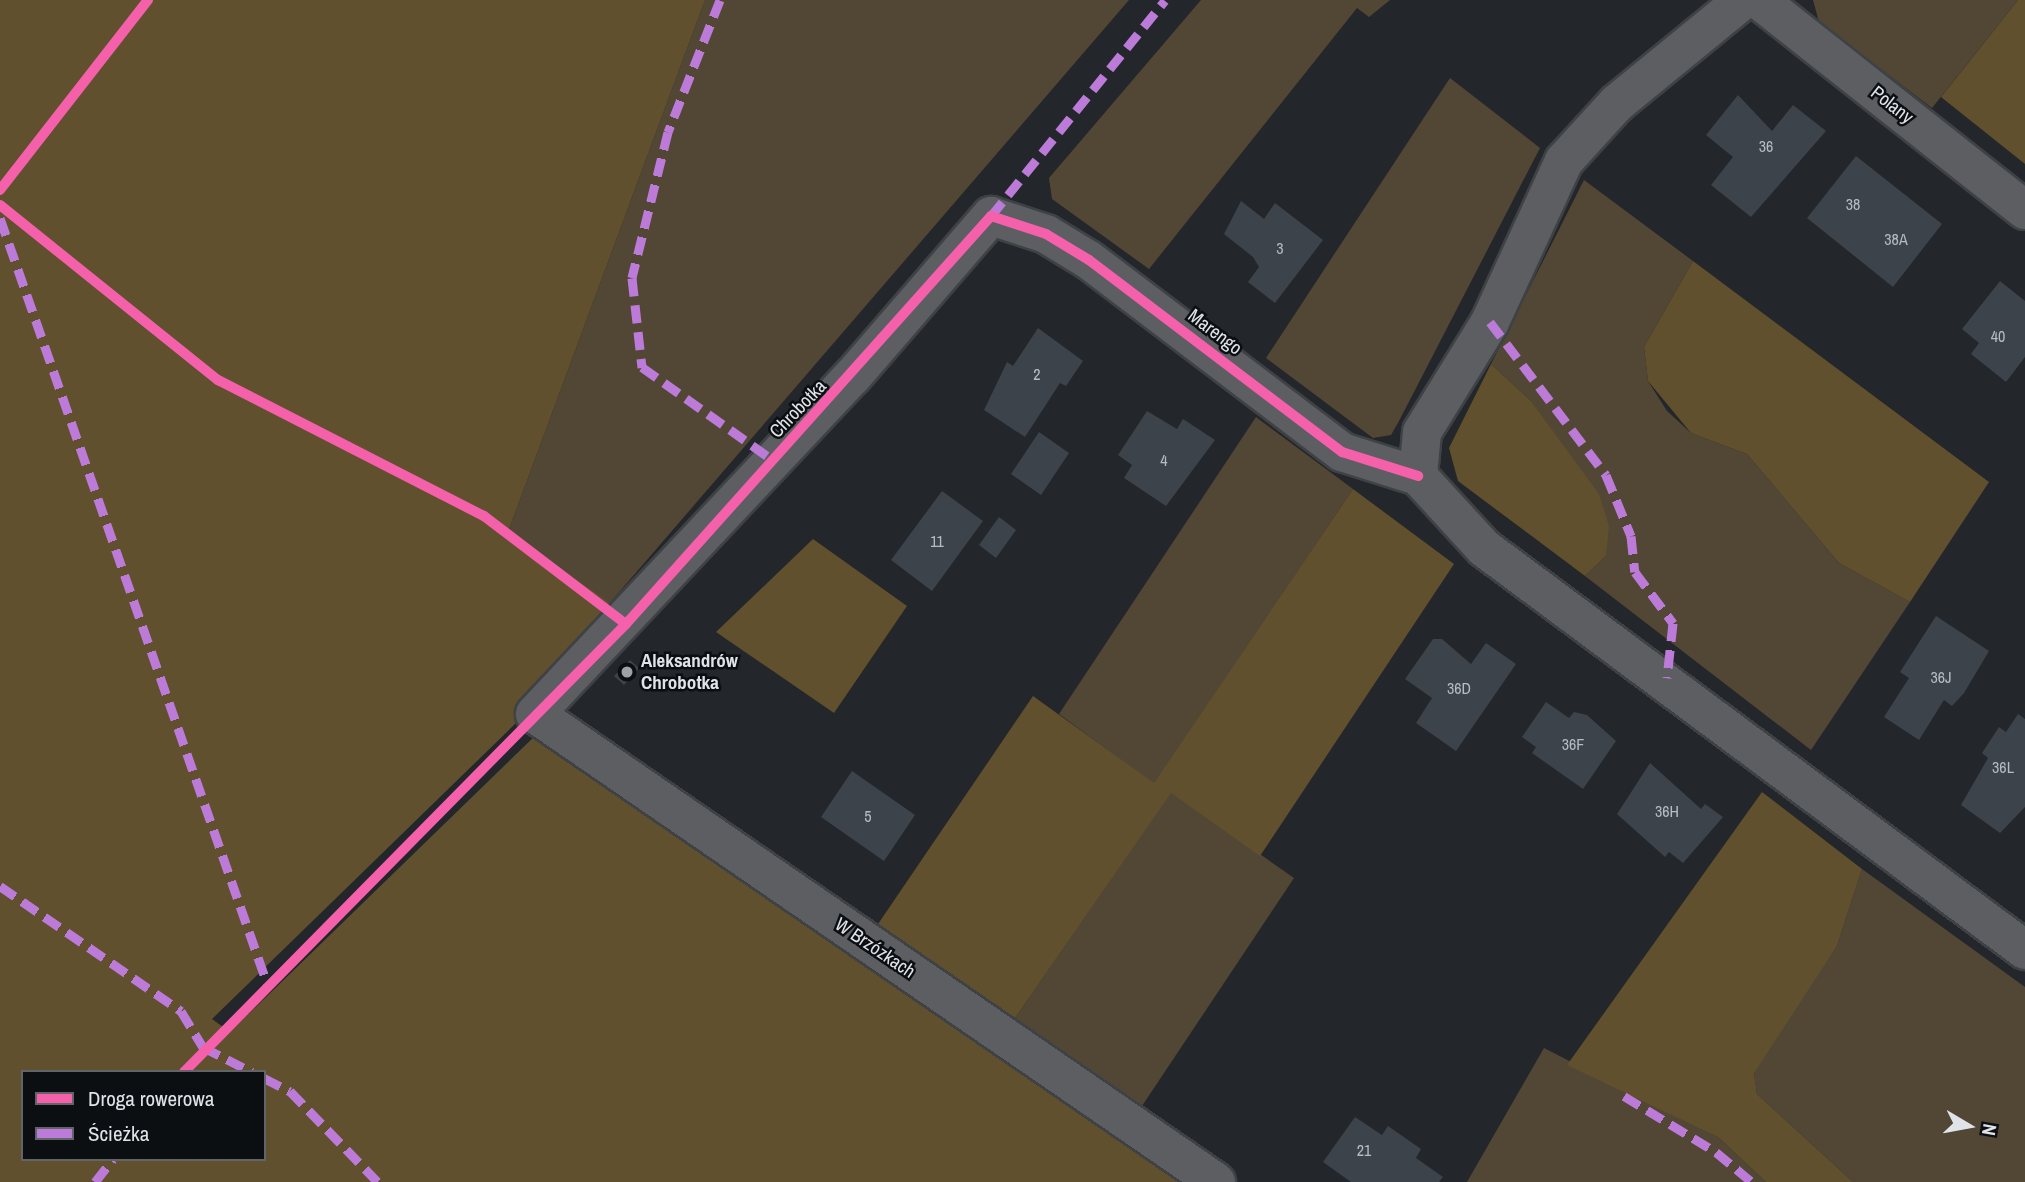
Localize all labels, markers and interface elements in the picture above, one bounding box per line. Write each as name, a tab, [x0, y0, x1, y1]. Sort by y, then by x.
street label: Polany	[1866, 81, 1918, 129]
house number: 36	[1759, 136, 1773, 156]
house number: 38	[1846, 194, 1860, 214]
house number: 38A	[1884, 229, 1908, 249]
house number: 3	[1276, 238, 1284, 258]
street label: Marengo	[1184, 304, 1246, 360]
house number: 40	[1991, 326, 2005, 346]
house number: 2	[1033, 364, 1041, 384]
street label: Chrobotka	[765, 375, 831, 443]
house number: 4	[1160, 450, 1168, 470]
house number: 11	[930, 531, 944, 551]
place label: Aleksandrów Chrobotka	[641, 650, 738, 694]
marker: Aleksandrów Chrobotka	[619, 664, 635, 680]
house number: 36J	[1930, 667, 1952, 687]
house number: 36D	[1447, 678, 1471, 698]
house number: 36F	[1562, 734, 1584, 754]
house number: 36L	[1992, 757, 2014, 777]
house number: 36H	[1655, 801, 1679, 821]
house number: 5	[864, 806, 872, 826]
street label: W Brzózkach	[831, 913, 919, 983]
legend	[21, 1070, 266, 1161]
text: Droga rowerowa	[88, 1084, 214, 1113]
north arrow	[1934, 1091, 2004, 1161]
text: Ścieżka	[88, 1119, 149, 1148]
text: N	[1976, 1122, 2003, 1137]
house number: 21	[1357, 1140, 1371, 1160]

